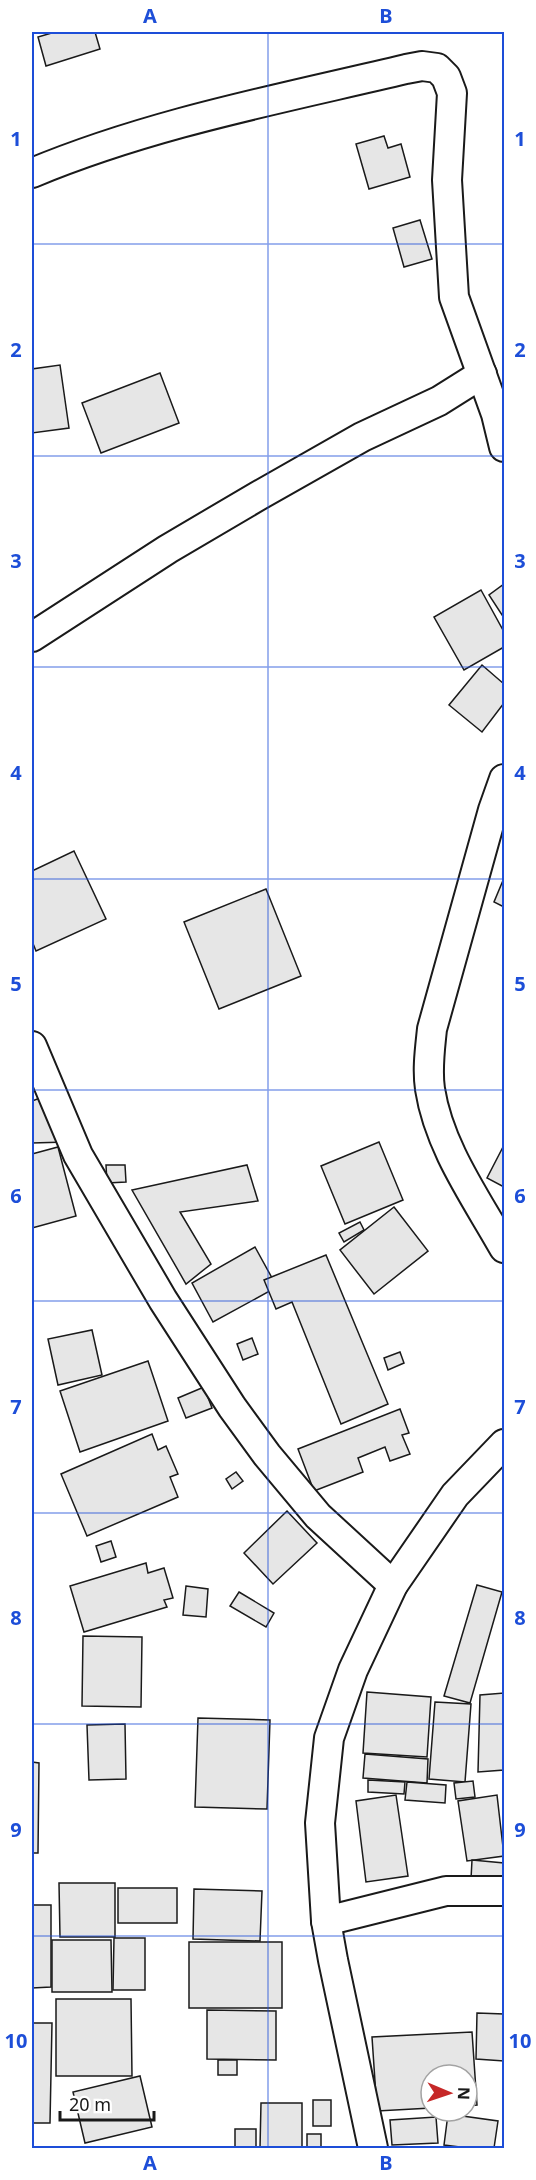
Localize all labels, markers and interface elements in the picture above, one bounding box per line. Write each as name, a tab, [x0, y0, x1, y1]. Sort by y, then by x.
text: A	[143, 2, 157, 29]
text: B	[379, 2, 393, 29]
text: 1	[10, 125, 22, 152]
text: 1	[514, 125, 526, 152]
text: 2	[10, 336, 22, 363]
text: 2	[514, 336, 526, 363]
text: 3	[10, 547, 22, 574]
text: 3	[514, 547, 526, 574]
text: 4	[10, 759, 22, 786]
text: 4	[514, 759, 526, 786]
text: 5	[10, 970, 22, 997]
text: 5	[514, 970, 526, 997]
text: 6	[10, 1182, 22, 1209]
text: 6	[514, 1182, 526, 1209]
text: 7	[10, 1393, 22, 1420]
text: 7	[514, 1393, 526, 1420]
text: 8	[10, 1604, 22, 1631]
text: 8	[514, 1604, 526, 1631]
text: 9	[10, 1816, 22, 1843]
text: 9	[514, 1816, 526, 1843]
text: 10	[5, 2027, 27, 2054]
text: 10	[509, 2027, 531, 2054]
north arrow	[419, 2063, 479, 2123]
scale bar	[60, 2084, 154, 2122]
text: N	[453, 2087, 475, 2100]
text: 20 m	[69, 2092, 111, 2116]
text: A	[143, 2149, 157, 2176]
text: B	[379, 2149, 393, 2176]

